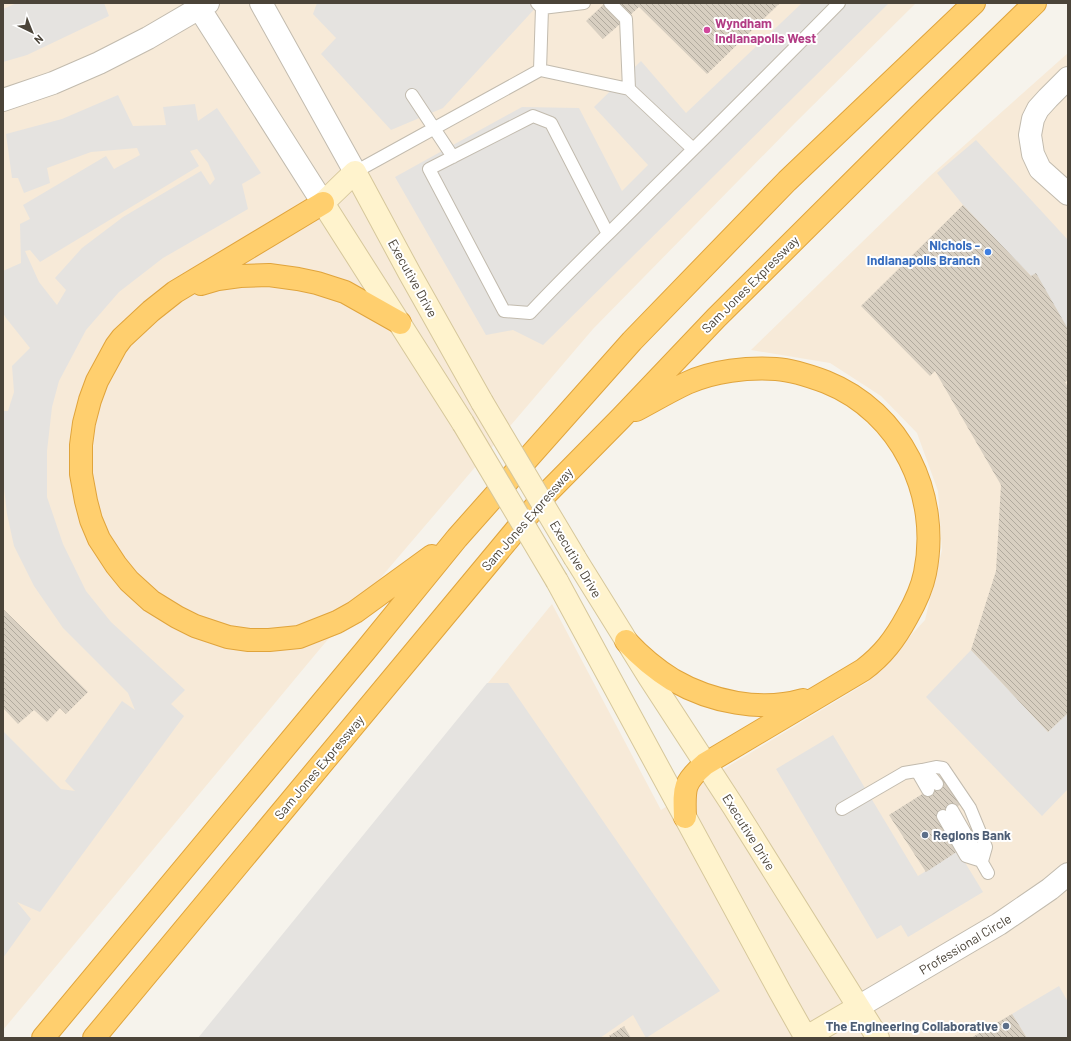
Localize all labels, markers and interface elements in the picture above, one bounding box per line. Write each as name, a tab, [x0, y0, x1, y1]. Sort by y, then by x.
north arrow	[12, 12, 52, 52]
place label: Wyndham Indianapolis West	[715, 15, 816, 46]
marker: Wyndham Indianapolis West	[702, 25, 712, 35]
text: N	[32, 32, 46, 47]
street label: Sam Jones Expressway	[698, 232, 802, 336]
street label: Executive Drive	[385, 236, 441, 320]
place label: Nichols - Indianapolis Branch	[867, 237, 980, 268]
marker: Nichols - Indianapolis Branch	[983, 247, 993, 257]
street label: Sam Jones Expressway	[478, 464, 576, 574]
street label: Executive Drive	[547, 518, 605, 600]
street label: Sam Jones Expressway	[271, 712, 367, 822]
street label: Executive Drive	[719, 791, 779, 873]
place label: Regions Bank	[933, 827, 1011, 843]
marker: Regions Bank	[920, 830, 930, 840]
street label: Professional Circle	[916, 910, 1014, 978]
place label: The Engineering Collaborative	[826, 1018, 998, 1034]
marker: The Engineering Collaborative	[1001, 1021, 1011, 1031]

